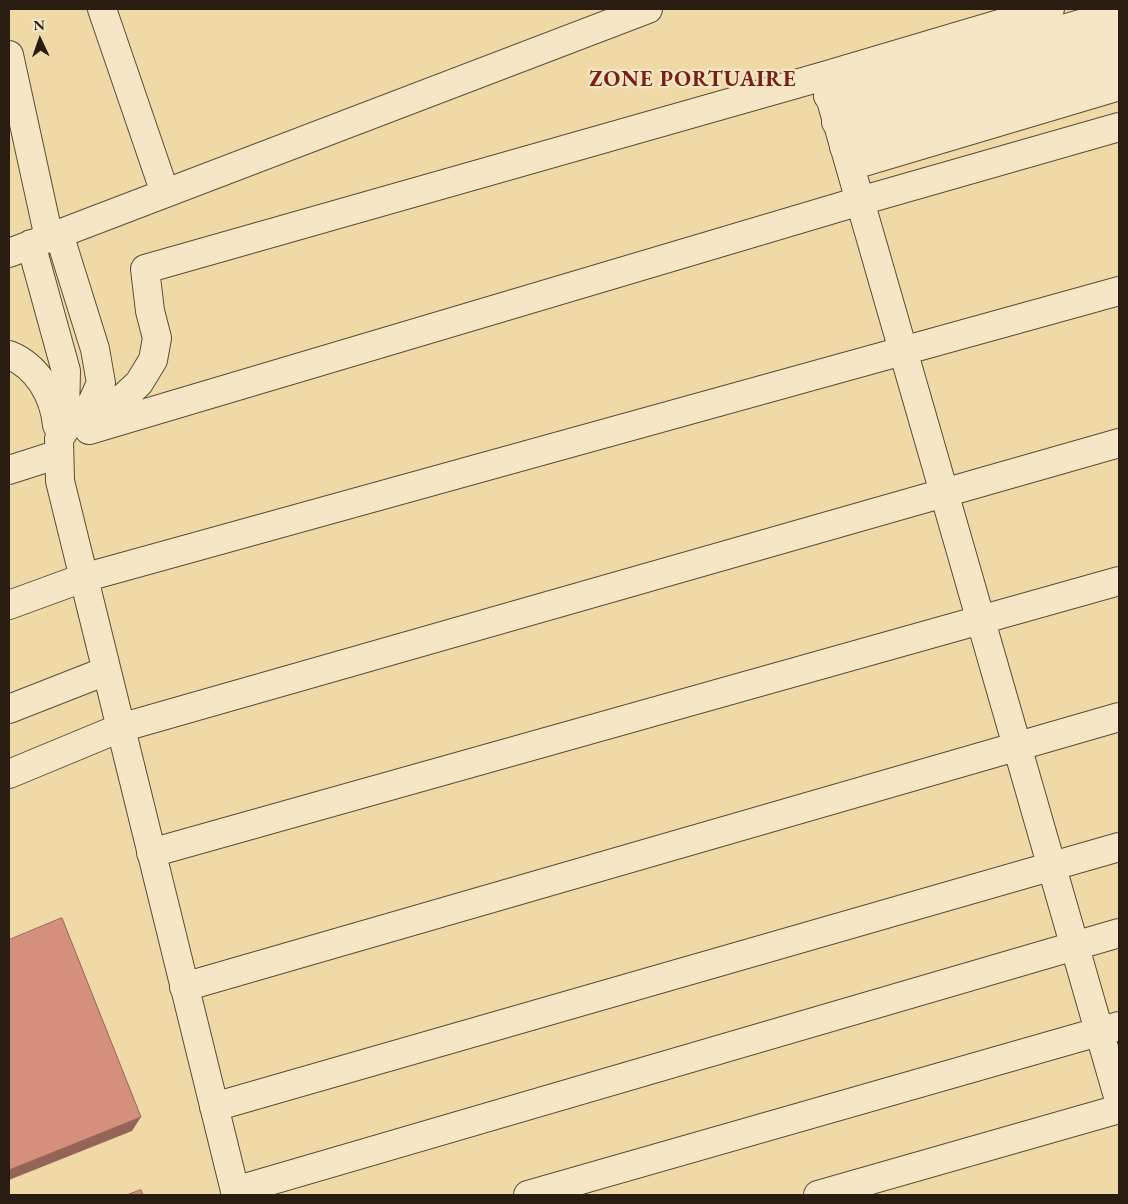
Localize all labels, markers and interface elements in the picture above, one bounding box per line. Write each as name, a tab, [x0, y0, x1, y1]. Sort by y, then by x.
north arrow	[15, 15, 65, 65]
text: N	[33, 16, 45, 34]
district label: ZONE PORTUAIRE	[588, 67, 798, 93]

